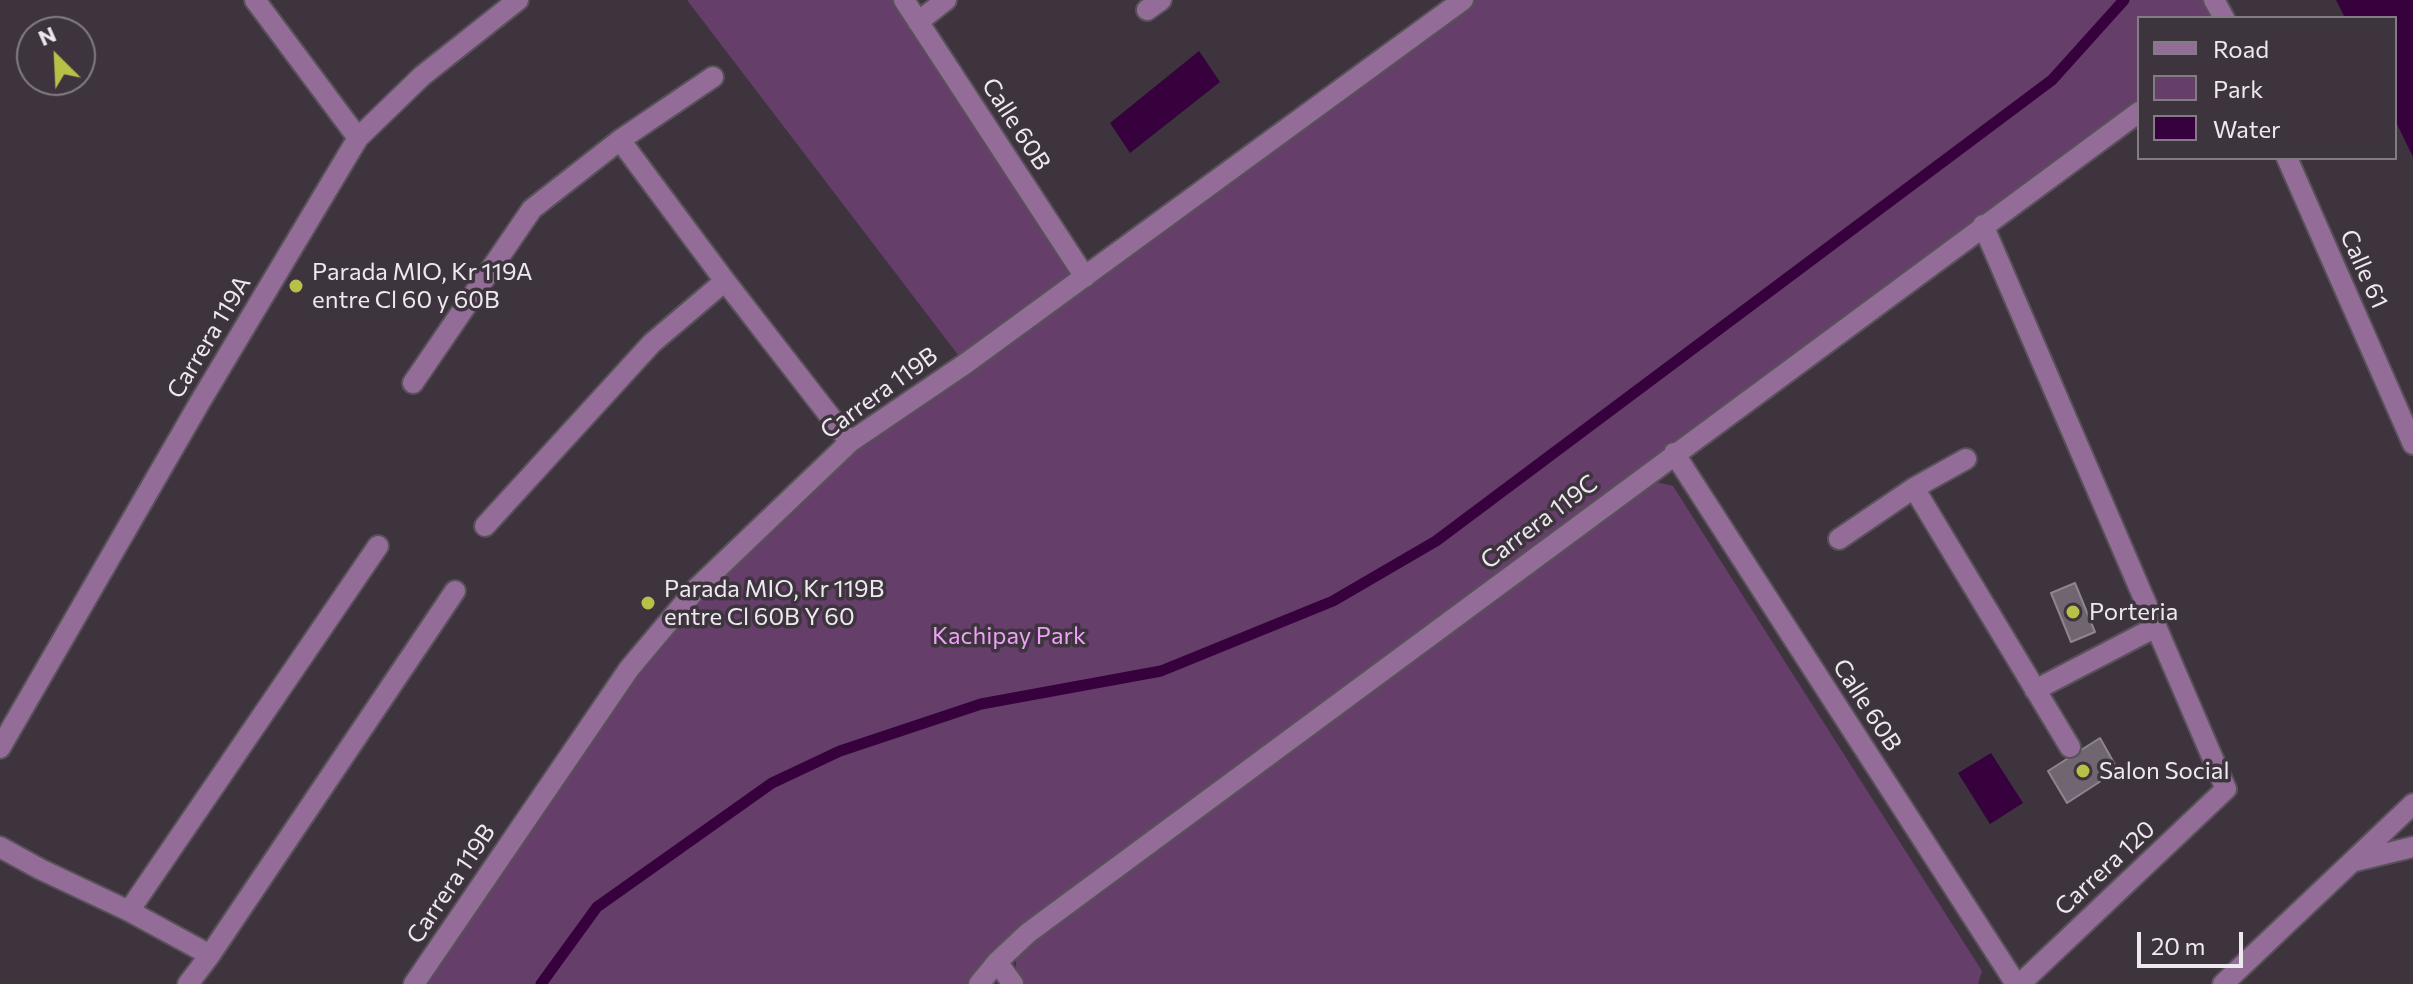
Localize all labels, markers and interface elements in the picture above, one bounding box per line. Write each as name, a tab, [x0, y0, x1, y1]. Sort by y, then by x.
north arrow	[16, 16, 96, 96]
legend	[2137, 16, 2397, 160]
text: N	[34, 20, 60, 51]
text: Road	[2213, 34, 2269, 63]
street label: Calle 60B	[976, 72, 1056, 176]
text: Park	[2213, 74, 2263, 103]
text: Water	[2213, 114, 2281, 143]
street label: Calle 61	[2334, 225, 2394, 313]
place label: Parada MIO, Kr 119A entre Cl 60 y 60B	[312, 258, 533, 314]
street label: Carrera 119A	[161, 270, 257, 404]
marker: Parada MIO, Kr 119A entre Cl 60 y 60B	[287, 277, 305, 295]
street label: Carrera 119B	[815, 341, 943, 445]
street label: Carrera 119C	[1475, 469, 1603, 575]
place label: Parada MIO, Kr 119B entre Cl 60B Y 60	[664, 575, 884, 631]
marker: Parada MIO, Kr 119B entre Cl 60B Y 60	[639, 594, 657, 612]
place label: Porteria	[2089, 598, 2178, 626]
marker: Porteria	[2064, 603, 2082, 621]
park label: Kachipay Park	[932, 622, 1086, 650]
street label: Calle 60B	[1827, 653, 1907, 757]
place label: Salon Social	[2099, 757, 2230, 785]
marker: Salon Social	[2074, 762, 2092, 780]
street label: Carrera 120	[2049, 814, 2161, 922]
street label: Carrera 119B	[401, 819, 501, 949]
scale bar	[2141, 916, 2247, 966]
text: 20 m	[2151, 931, 2205, 960]

